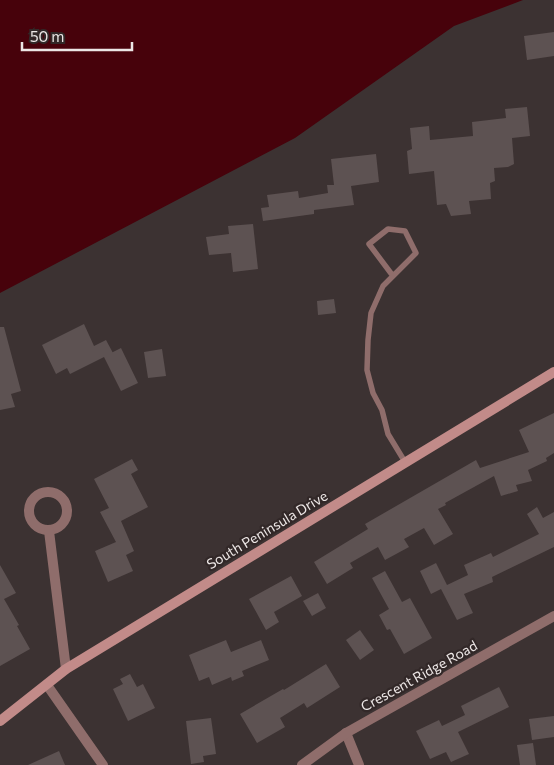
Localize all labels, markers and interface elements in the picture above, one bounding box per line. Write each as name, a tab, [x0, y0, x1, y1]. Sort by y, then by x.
scale bar	[22, 20, 132, 52]
text: 50 m	[30, 27, 64, 45]
street label: South Peninsula Drive	[203, 487, 330, 572]
street label: Crescent Ridge Road	[357, 636, 480, 715]

